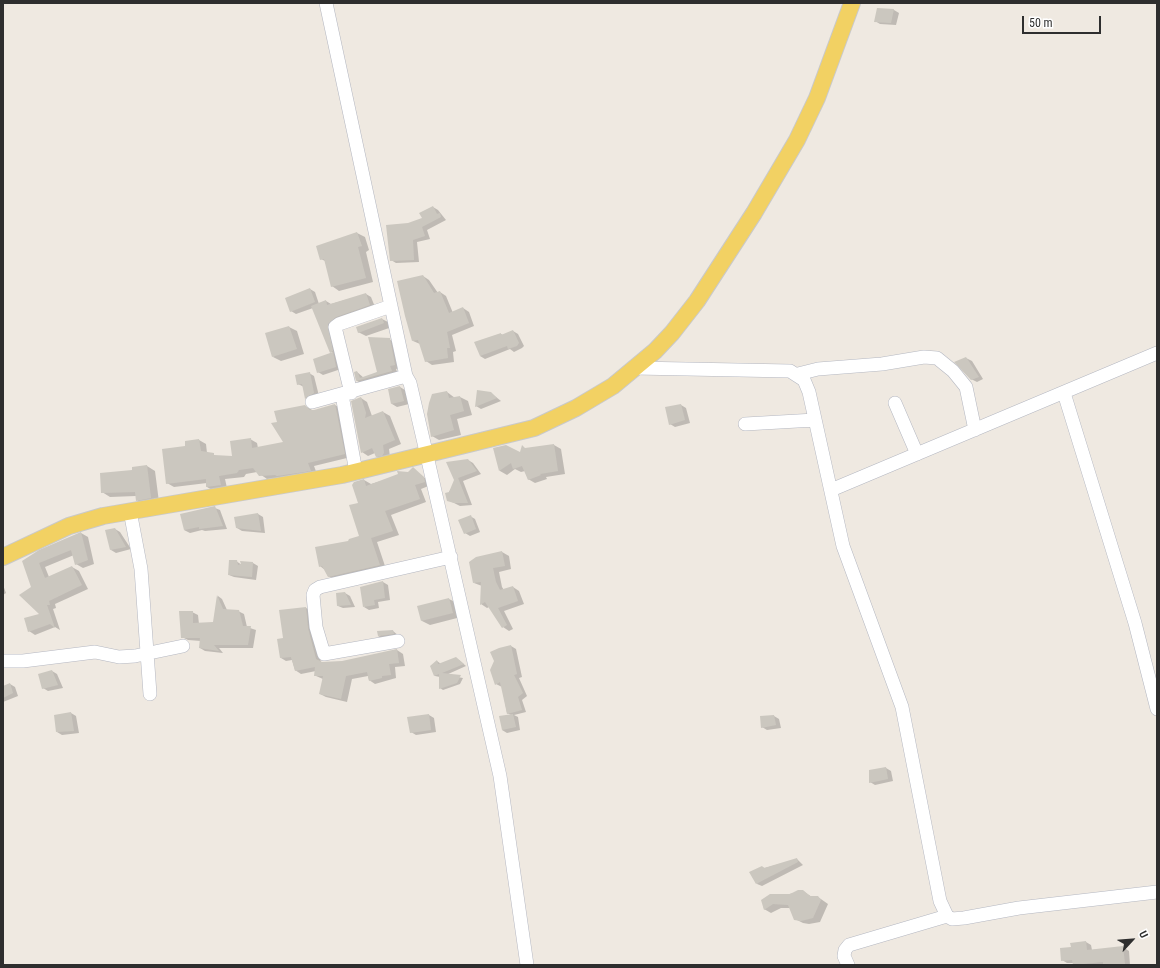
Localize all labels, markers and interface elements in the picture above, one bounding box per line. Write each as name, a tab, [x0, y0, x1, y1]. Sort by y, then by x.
scale bar	[1024, 8, 1103, 34]
text: 50 m	[1029, 16, 1053, 30]
north arrow	[1112, 920, 1152, 960]
text: U	[1136, 929, 1150, 940]

